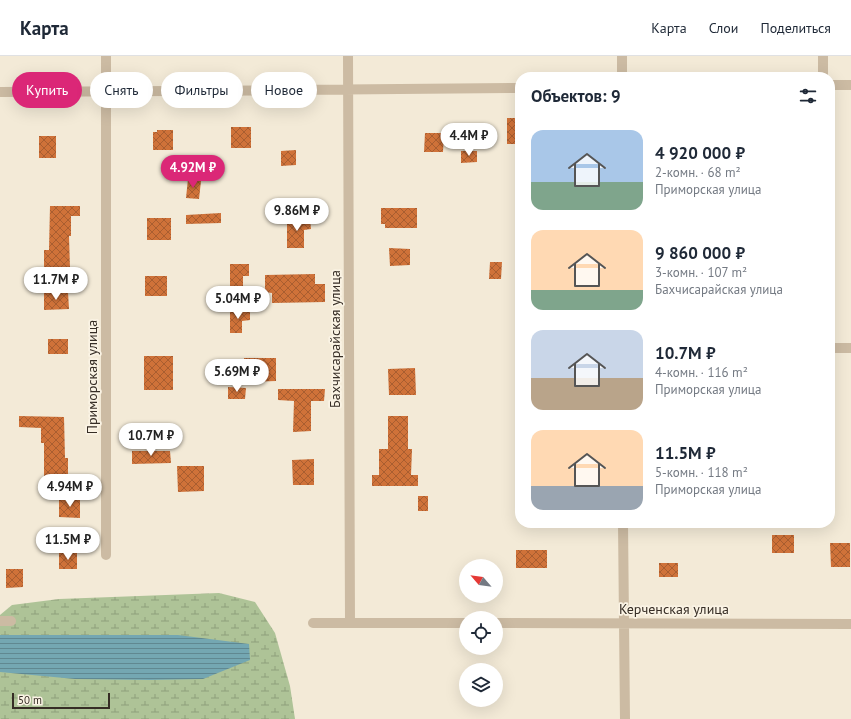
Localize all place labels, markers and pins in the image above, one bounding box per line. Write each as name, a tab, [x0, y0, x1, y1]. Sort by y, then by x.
pin: 4.4M ₽	[436, 123, 502, 157]
pin: 4.92M ₽	[156, 155, 230, 189]
pin: 9.86M ₽	[260, 198, 334, 232]
pin: 11.7M ₽	[19, 267, 93, 301]
pin: 5.04M ₽	[201, 286, 275, 320]
pin: 5.69M ₽	[200, 359, 274, 393]
pin: 10.7M ₽	[114, 423, 188, 457]
pin: 4.94M ₽	[33, 474, 107, 508]
pin: 11.5M ₽	[31, 527, 105, 561]

